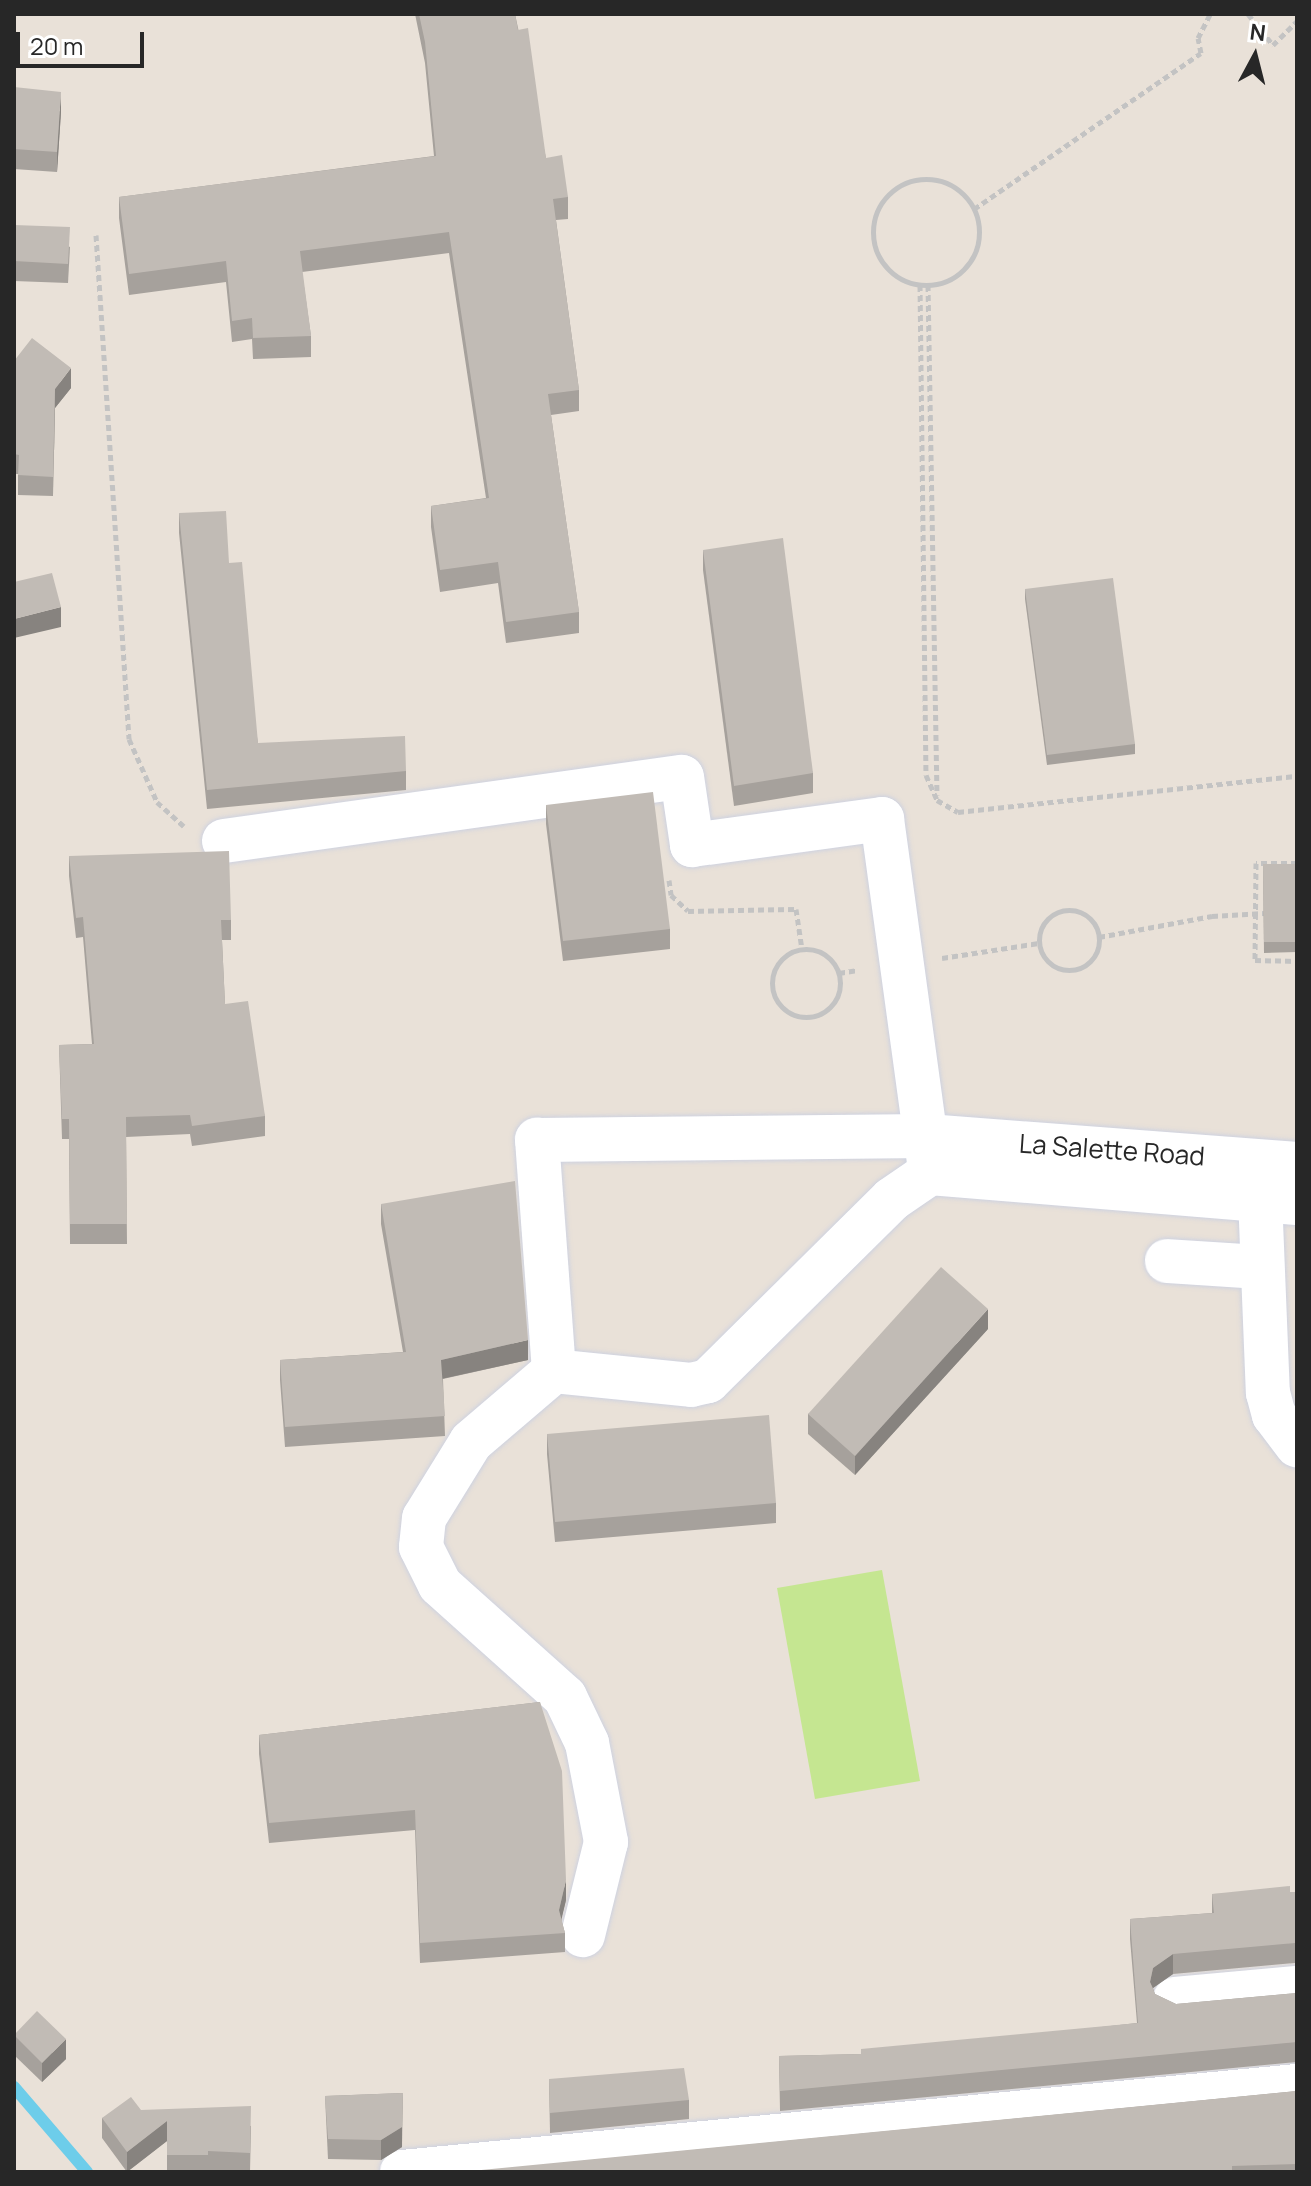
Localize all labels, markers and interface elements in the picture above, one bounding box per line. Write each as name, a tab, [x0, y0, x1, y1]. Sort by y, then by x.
scale bar	[20, 16, 148, 66]
north arrow	[1215, 16, 1295, 96]
text: N	[1248, 16, 1268, 48]
text: 20 m	[30, 29, 83, 62]
street label: La Salette Road	[1018, 1128, 1206, 1172]

